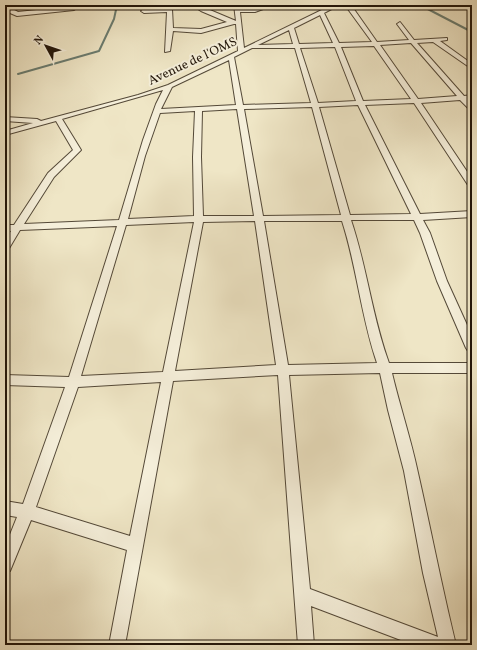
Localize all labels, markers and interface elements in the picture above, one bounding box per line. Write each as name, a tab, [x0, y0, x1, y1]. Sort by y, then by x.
north arrow	[26, 26, 66, 66]
text: N	[31, 33, 48, 48]
street label: Avenue de l'OMS	[145, 33, 240, 90]

